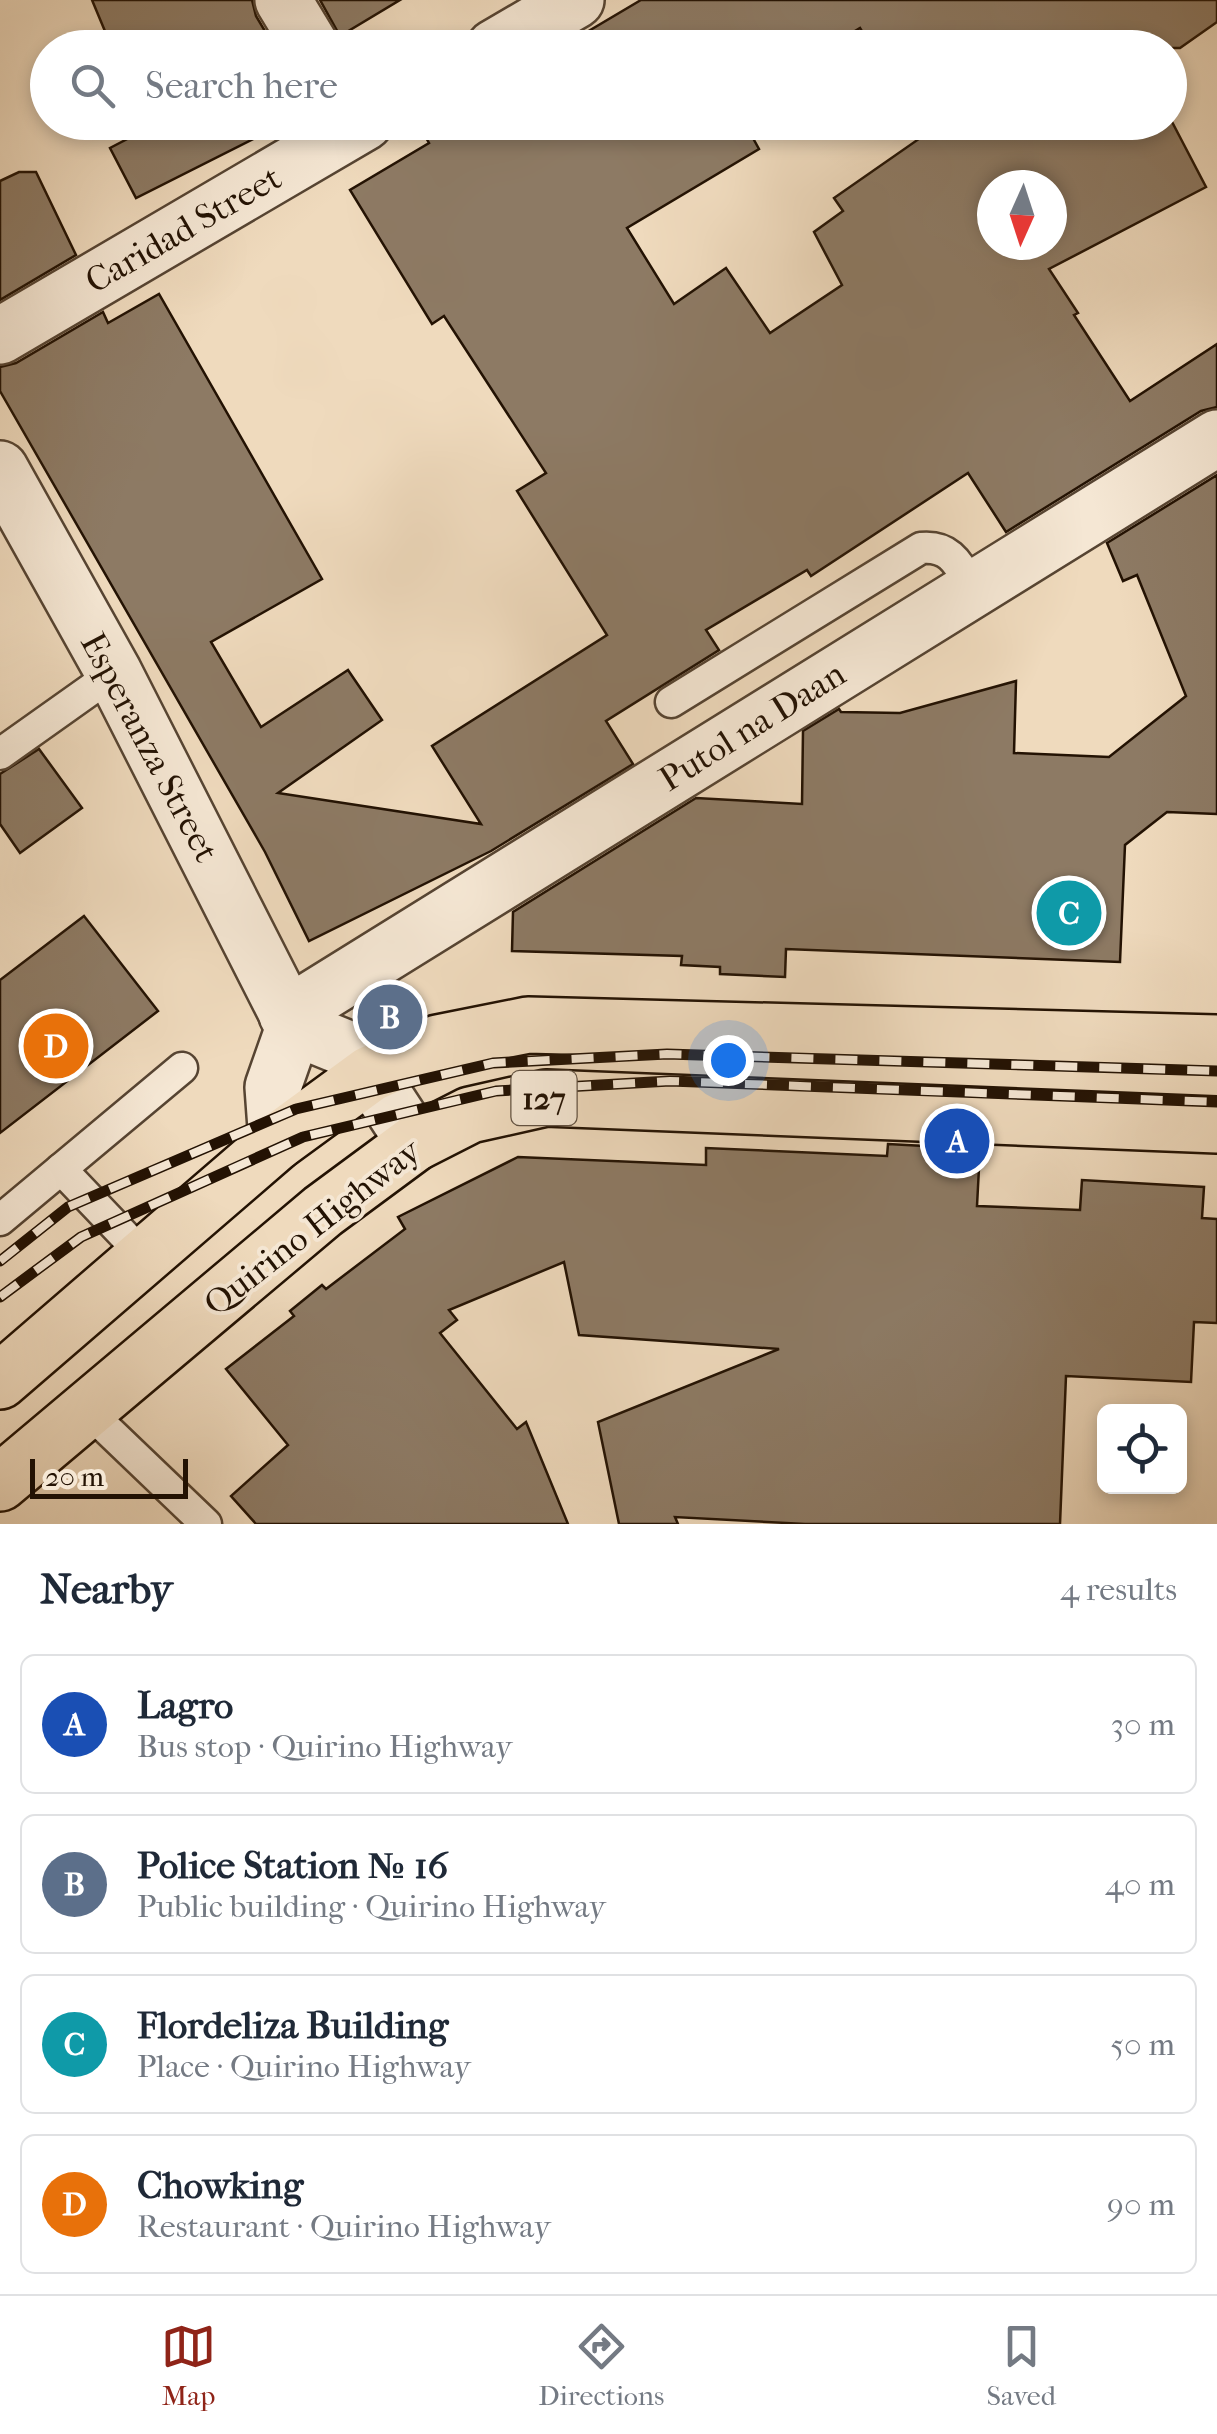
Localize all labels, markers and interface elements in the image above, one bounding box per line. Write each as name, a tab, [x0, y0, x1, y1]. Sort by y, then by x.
search box	[30, 30, 1187, 140]
icon: search	[65, 58, 120, 113]
text: Search here	[145, 63, 338, 108]
street label: Caridad Street	[78, 157, 289, 302]
north arrow	[977, 170, 1067, 260]
street label: Esperanza Street	[72, 626, 227, 869]
street label: Putol na Daan	[652, 653, 853, 800]
pin: C	[1036, 876, 1102, 950]
pin: B	[358, 980, 422, 1054]
pin: D	[23, 1008, 88, 1084]
your location	[703, 1035, 754, 1086]
road number: 127	[512, 1071, 576, 1125]
pin: A	[924, 1104, 990, 1178]
street label: Quirino Highway	[196, 1129, 430, 1325]
map controls	[1097, 1404, 1187, 1494]
button: locate	[1097, 1404, 1187, 1494]
scale bar	[30, 1454, 188, 1498]
text: 20 m	[45, 1460, 104, 1493]
text: Nearby	[40, 1565, 172, 1614]
text: 4 results	[1060, 1571, 1177, 1608]
text: Lagro	[137, 1683, 233, 1728]
text: A	[64, 1706, 85, 1743]
text: 30 m	[1111, 1706, 1175, 1743]
text: Bus stop · Quirino Highway	[137, 1728, 512, 1765]
text: Police Station № 16	[137, 1843, 448, 1888]
text: B	[64, 1866, 85, 1903]
text: 40 m	[1105, 1866, 1175, 1903]
text: Public building · Quirino Highway	[137, 1888, 606, 1925]
text: Flordeliza Building	[137, 2003, 448, 2048]
text: C	[64, 2026, 85, 2063]
text: 50 m	[1110, 2026, 1175, 2063]
text: Place · Quirino Highway	[137, 2048, 471, 2085]
text: Chowking	[137, 2163, 303, 2208]
text: D	[62, 2186, 87, 2223]
text: 90 m	[1107, 2186, 1175, 2223]
text: Restaurant · Quirino Highway	[137, 2208, 551, 2245]
tab: Map	[161, 2319, 216, 2412]
tab: Directions	[538, 2319, 664, 2412]
tab: Saved	[986, 2319, 1056, 2412]

